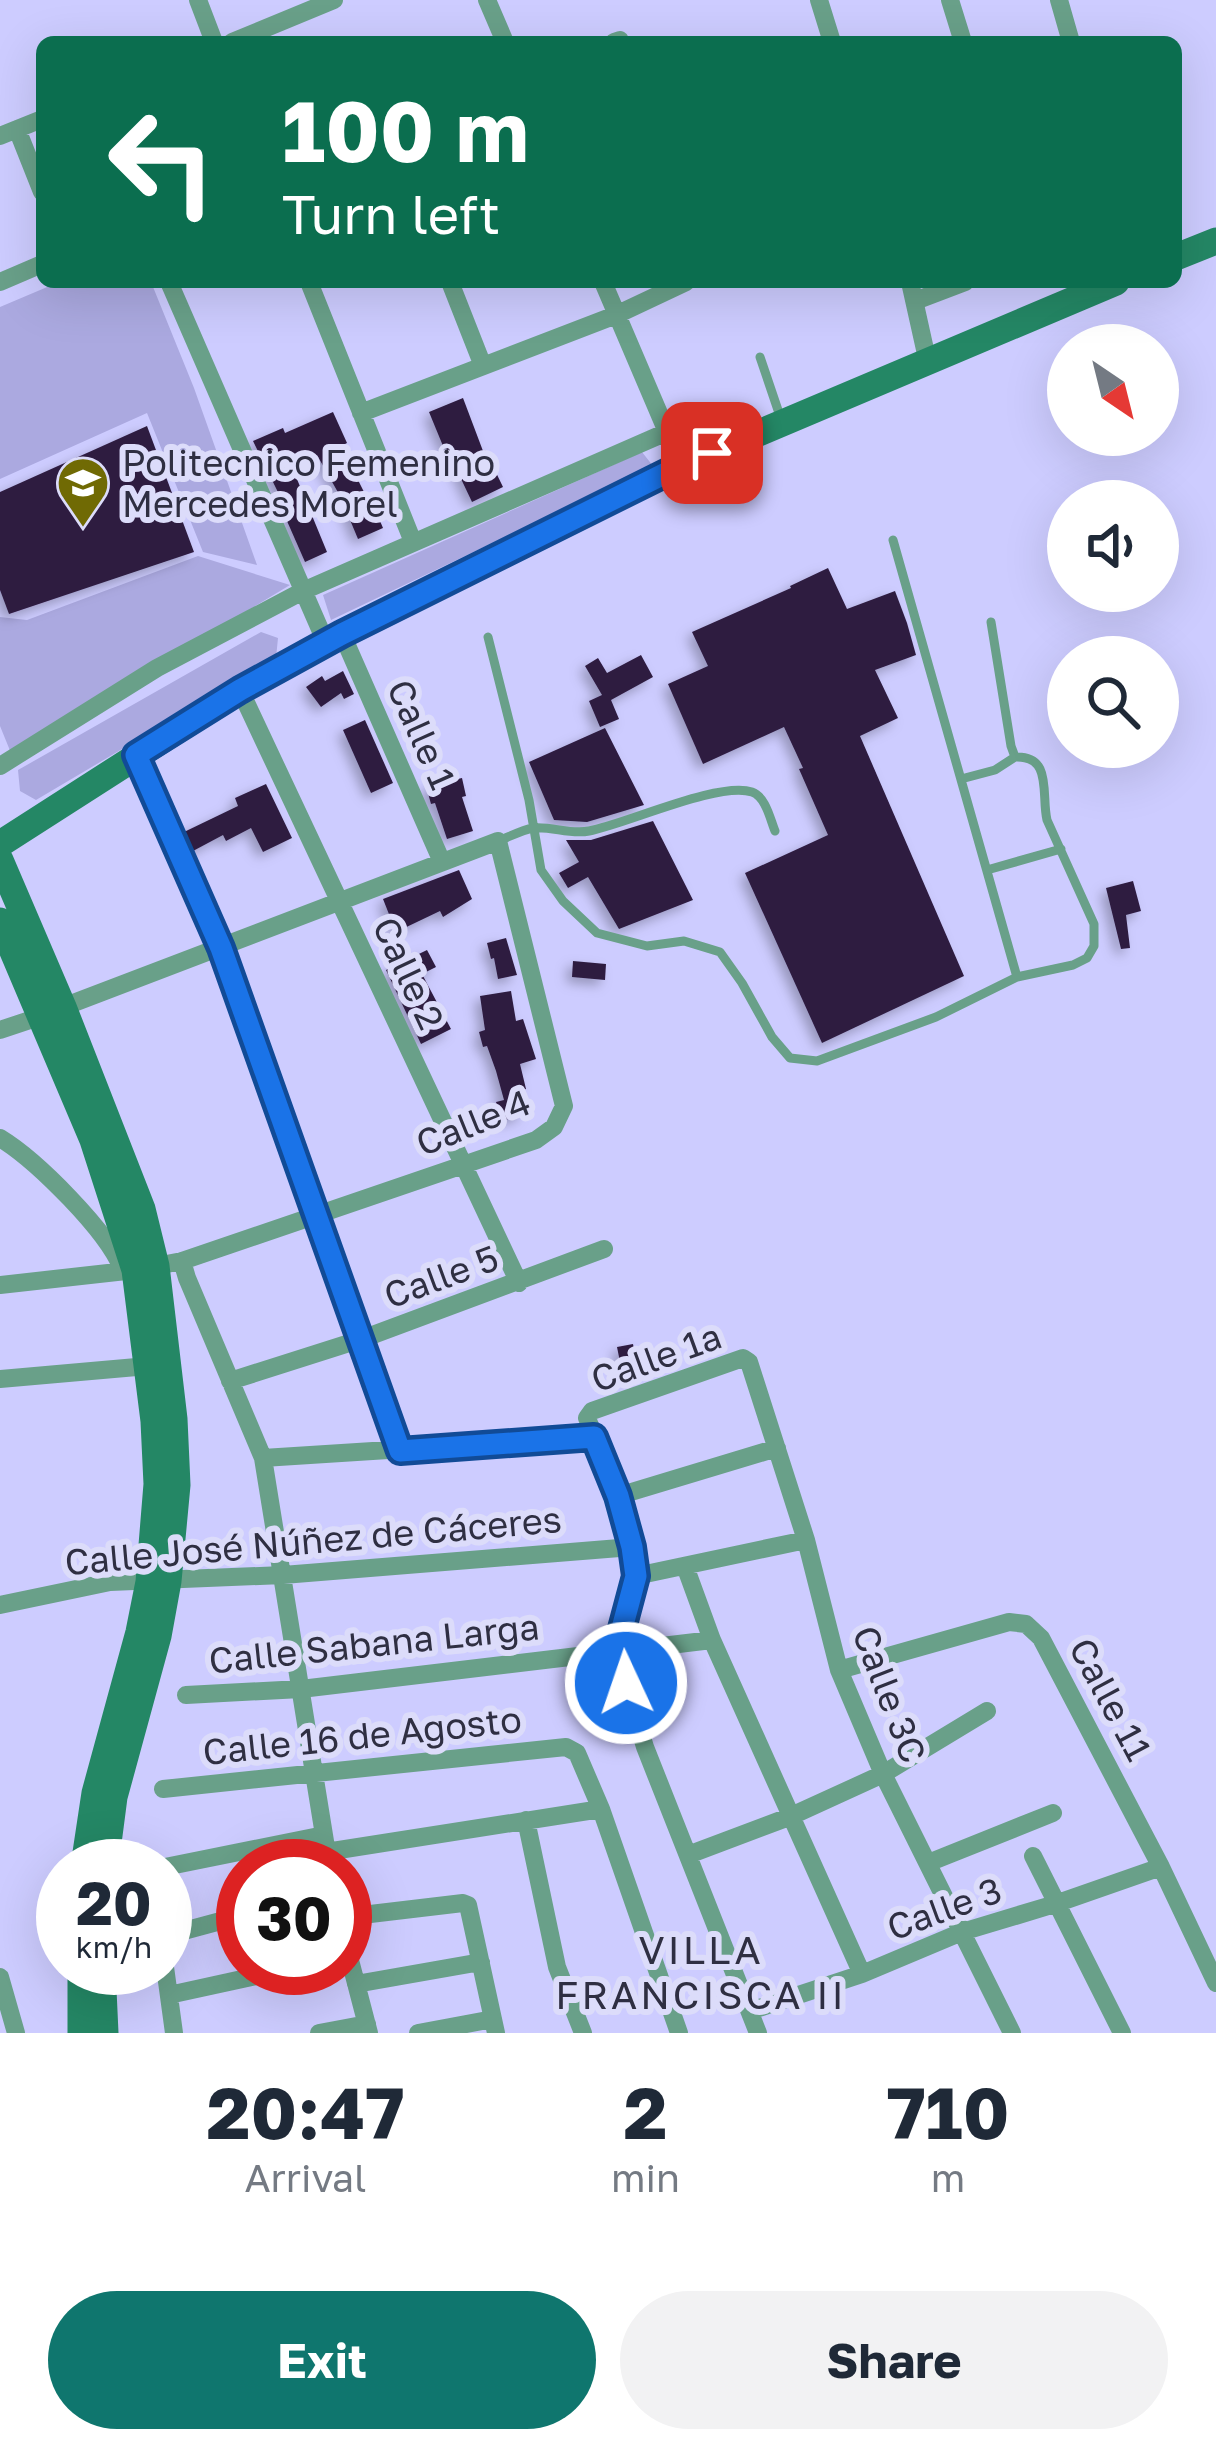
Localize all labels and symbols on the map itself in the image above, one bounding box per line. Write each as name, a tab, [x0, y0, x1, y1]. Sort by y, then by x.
north arrow	[1047, 324, 1179, 456]
pin	[661, 402, 763, 504]
place label: Politecnico Femenino Mercedes Morel	[122, 441, 495, 525]
school or university icon: Politecnico Femenino Mercedes Morel	[55, 455, 111, 529]
street label: Calle 1	[379, 673, 465, 795]
street label: Calle 2	[365, 910, 453, 1036]
street label: Calle 4	[410, 1080, 536, 1164]
street label: Calle 5	[378, 1236, 504, 1316]
street label: Calle 1a	[585, 1314, 727, 1400]
street label: Calle José Núñez de Cáceres	[63, 1497, 563, 1583]
street label: Calle Sabana Larga	[207, 1604, 541, 1682]
position arrow	[563, 1620, 689, 1746]
street label: Calle 3C	[844, 1620, 936, 1768]
street label: Calle 11	[1061, 1630, 1161, 1768]
street label: Calle 16 de Agosto	[201, 1697, 523, 1773]
speed limit sign: 30	[216, 1839, 372, 1995]
street label: Calle 3	[881, 1868, 1007, 1948]
district label: VILLA FRANCISCA II	[555, 1926, 847, 2018]

